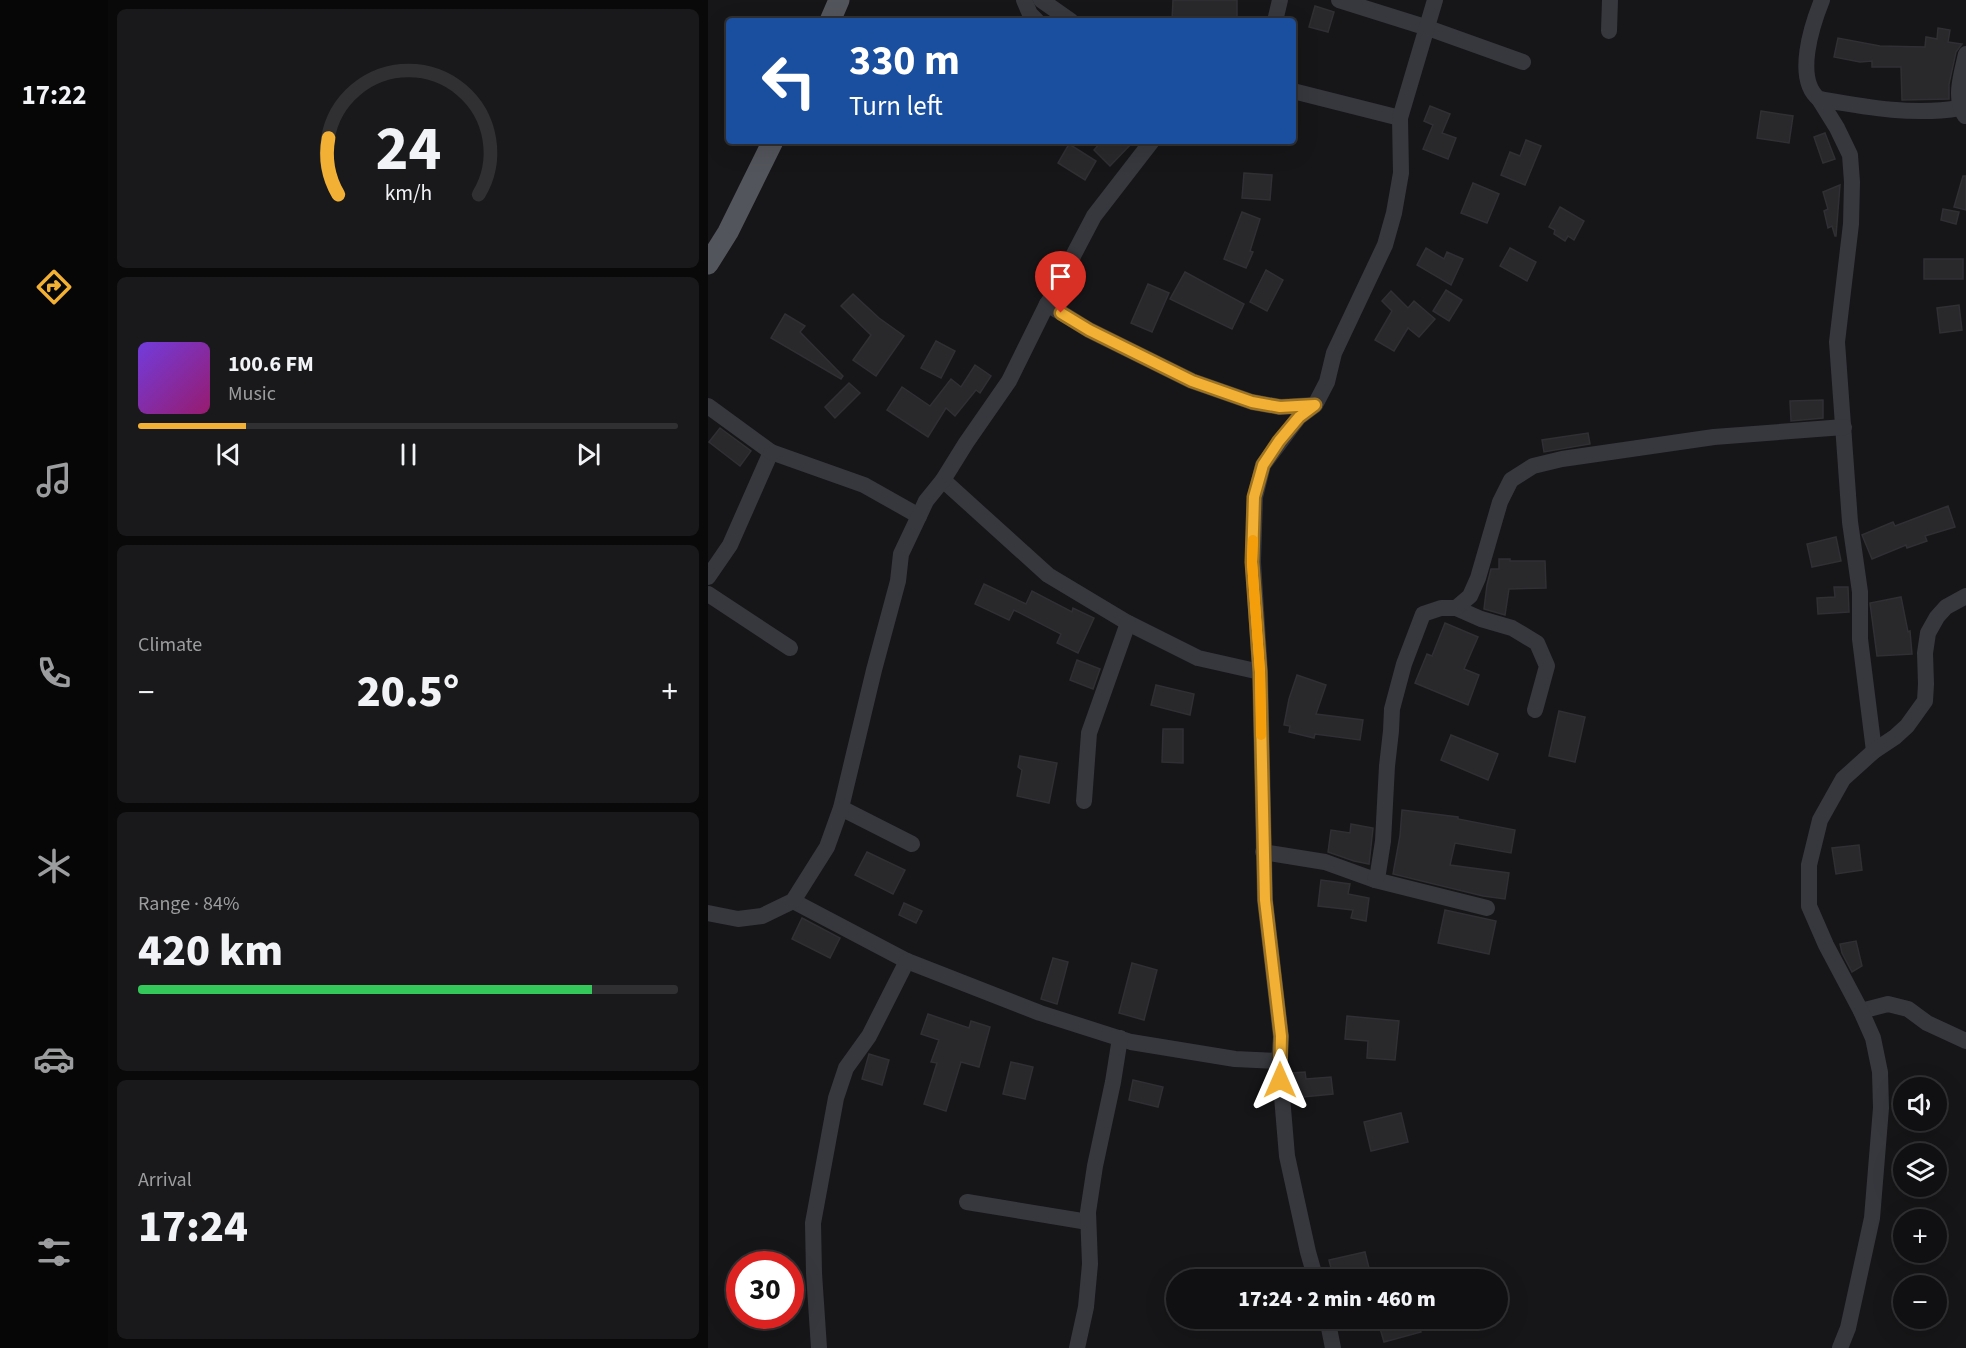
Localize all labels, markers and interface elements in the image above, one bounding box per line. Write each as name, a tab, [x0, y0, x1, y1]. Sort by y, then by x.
text: 330 m	[849, 31, 960, 91]
icon: left	[750, 42, 828, 120]
text: 17:22	[21, 76, 87, 115]
text: Turn left	[849, 87, 943, 126]
text: 24	[375, 106, 441, 195]
text: km/h	[384, 179, 432, 210]
pin	[1035, 251, 1086, 313]
icon: arrive	[1044, 260, 1077, 293]
icon: directions	[33, 266, 75, 308]
text: 100.6 FM	[228, 348, 314, 380]
text: Music	[228, 380, 276, 408]
icon: previous	[212, 438, 245, 471]
icon: pause	[392, 438, 425, 471]
icon: next	[572, 438, 605, 471]
icon: music	[33, 459, 75, 501]
text: Climate	[138, 631, 202, 659]
icon: phone	[33, 652, 75, 694]
text: 20.5°	[357, 660, 459, 724]
text: −	[138, 669, 154, 716]
text: +	[662, 669, 678, 716]
icon: climate	[33, 845, 75, 887]
text: Range · 84%	[138, 890, 239, 918]
text: 420 km	[138, 919, 283, 983]
icon: car	[33, 1038, 75, 1080]
position arrow	[1248, 1048, 1312, 1112]
map controls	[1893, 1077, 1947, 1329]
button: sound	[1893, 1077, 1947, 1131]
button: layers	[1893, 1143, 1947, 1197]
text: Arrival	[138, 1166, 192, 1194]
text: 17:24	[138, 1195, 248, 1259]
button: +	[1893, 1209, 1947, 1263]
icon: filters	[33, 1231, 75, 1273]
speed limit sign: 30	[726, 1251, 804, 1329]
button: −	[1893, 1275, 1947, 1329]
text: 17:24 · 2 min · 460 m	[1238, 1283, 1436, 1315]

